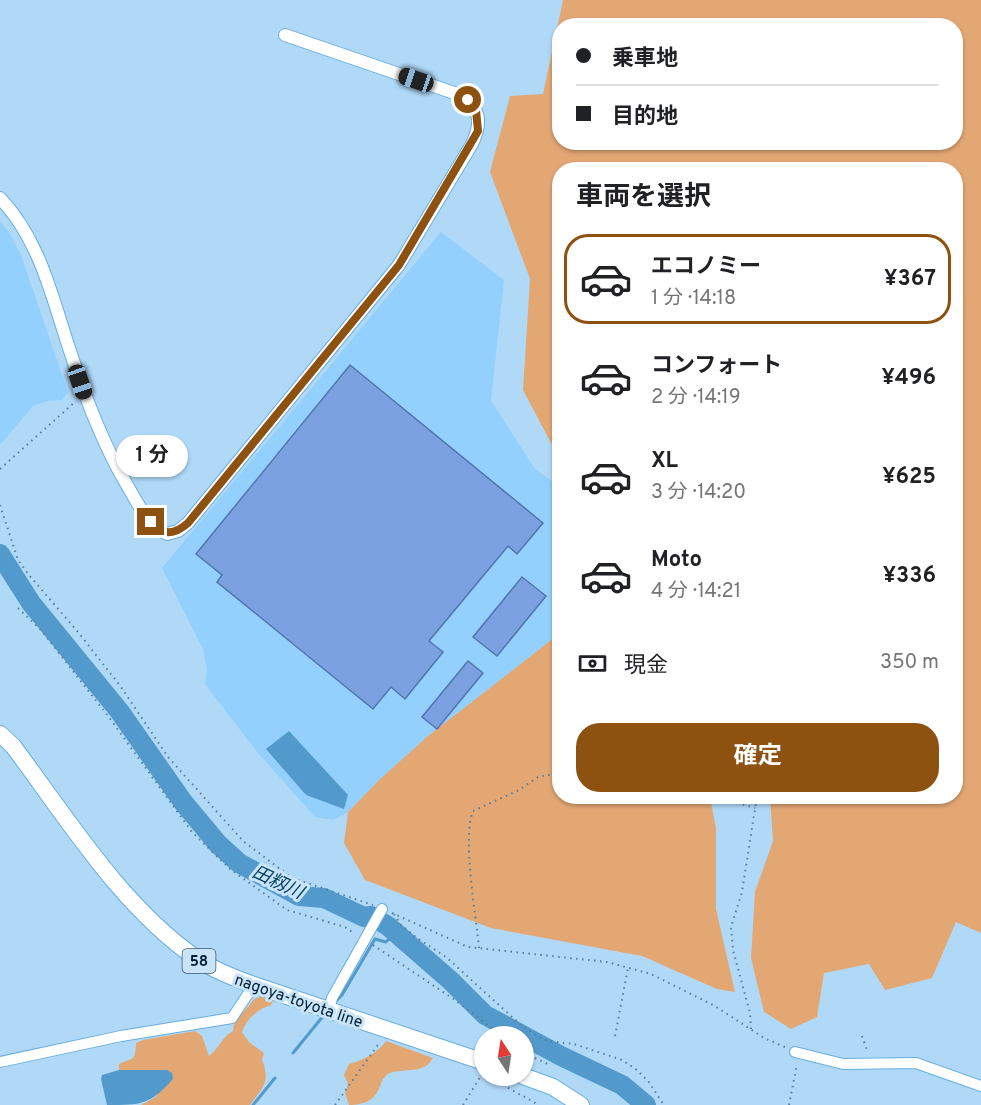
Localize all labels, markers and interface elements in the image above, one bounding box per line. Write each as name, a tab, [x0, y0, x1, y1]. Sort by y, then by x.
text: 乗車地	[612, 46, 678, 73]
car	[396, 66, 436, 94]
route start	[454, 86, 481, 113]
text: 目的地	[612, 104, 678, 131]
text: 車両を選択	[576, 181, 711, 215]
icon: car	[579, 252, 633, 306]
text: エコノミー	[651, 254, 761, 281]
text: ¥367	[884, 266, 936, 293]
text: 1 分 · 14:18	[651, 286, 736, 312]
icon: car	[579, 351, 633, 405]
text: コンフォート	[651, 353, 782, 380]
car	[66, 362, 94, 402]
text: ¥496	[881, 365, 936, 392]
text: 2 分 · 14:19	[651, 385, 741, 411]
callout: 1 分	[115, 435, 187, 477]
text: 1 分	[136, 443, 169, 469]
text: XL	[651, 448, 678, 475]
icon: car	[579, 450, 633, 504]
text: ¥625	[882, 464, 936, 491]
text: 3 分 · 14:20	[651, 480, 746, 506]
route end	[137, 508, 164, 535]
text: Moto	[651, 547, 702, 574]
icon: car	[579, 549, 633, 603]
text: ¥336	[883, 563, 936, 590]
text: 4 分 · 14:21	[651, 579, 741, 605]
icon: cash	[576, 647, 609, 680]
text: 350 m	[880, 650, 939, 676]
text: 現金	[624, 653, 668, 680]
button: 確定	[576, 723, 939, 792]
water label: 田籾川	[248, 862, 309, 906]
road number: 58	[182, 949, 216, 973]
street label: nagoya-toyota line	[232, 971, 365, 1033]
north arrow	[474, 1026, 534, 1086]
map controls	[474, 1026, 534, 1086]

